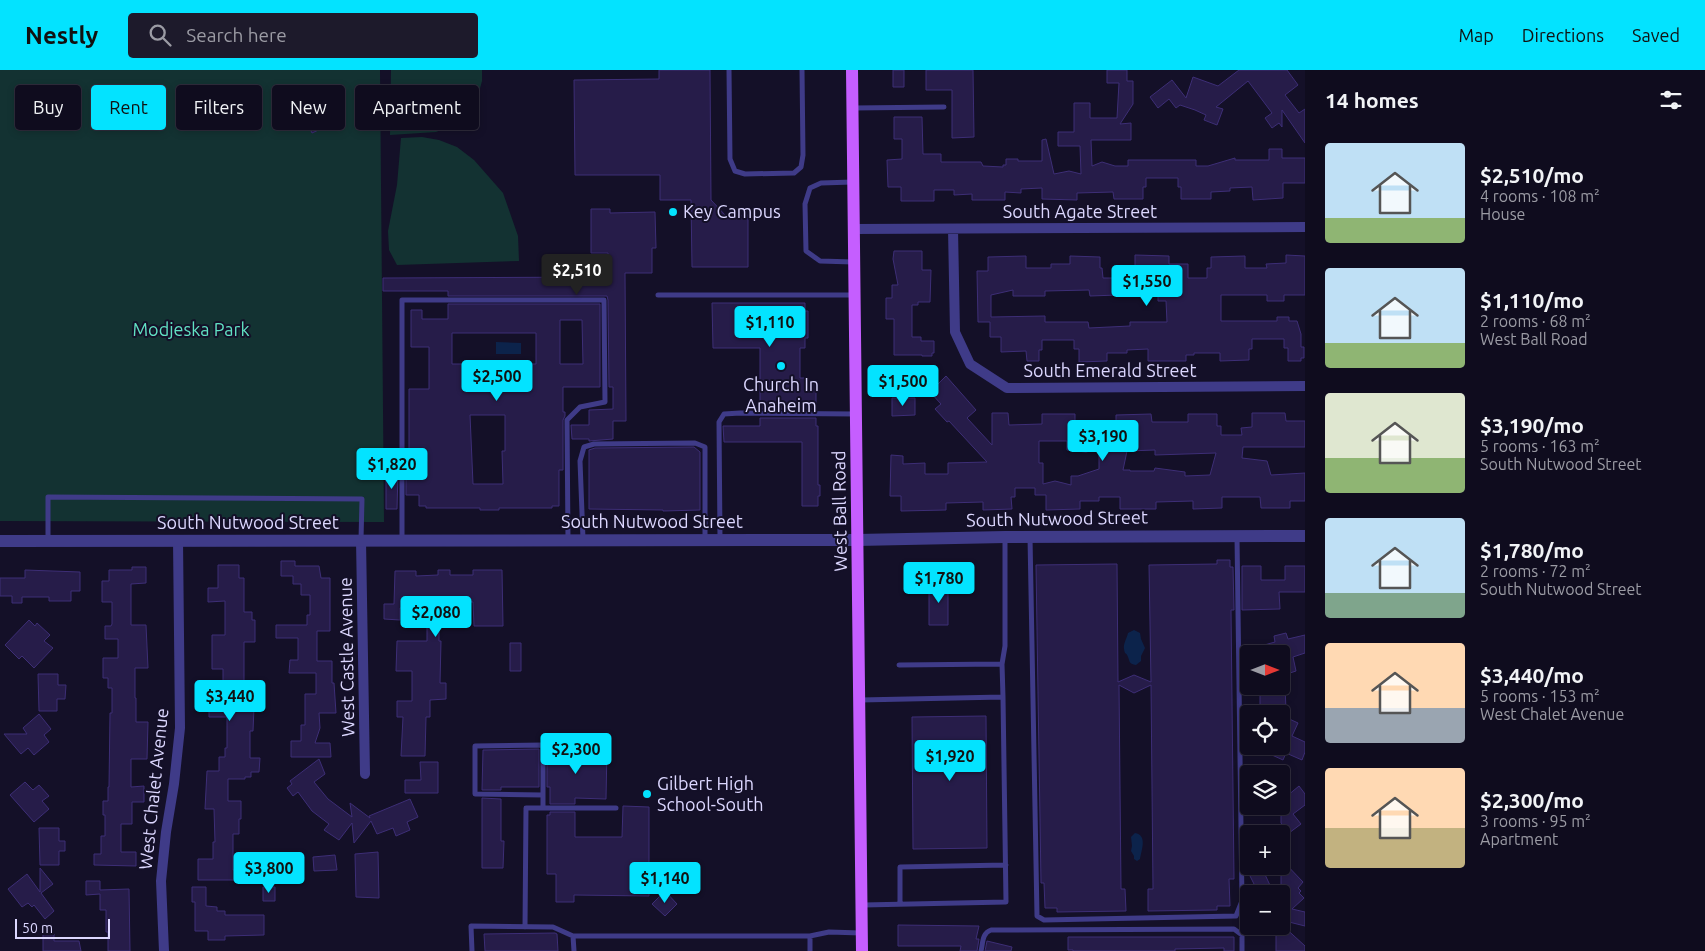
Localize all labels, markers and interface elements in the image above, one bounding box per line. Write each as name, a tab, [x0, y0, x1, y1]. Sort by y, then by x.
search box	[128, 13, 478, 58]
icon: search	[146, 21, 174, 49]
text: Nestly	[25, 22, 98, 49]
text: Search here	[186, 24, 287, 46]
text: Map	[1458, 25, 1494, 45]
text: Directions	[1522, 25, 1604, 45]
text: Saved	[1632, 25, 1680, 45]
chip: Buy	[15, 85, 81, 130]
chip: Rent	[91, 85, 166, 130]
chip: Filters	[176, 85, 262, 130]
chip: New	[272, 85, 345, 130]
chip: Apartment	[355, 85, 479, 130]
icon: filters	[1657, 86, 1685, 114]
text: 14 homes	[1325, 88, 1419, 112]
icon: home	[1365, 163, 1425, 223]
text: $2,510/mo	[1480, 163, 1584, 187]
text: 4 rooms · 108 m²	[1480, 187, 1600, 205]
place label: Key Campus	[683, 201, 781, 221]
street label: South Agate Street	[1003, 201, 1157, 221]
text: House	[1480, 205, 1525, 223]
marker: Key Campus	[667, 206, 679, 218]
pin: $2,510	[536, 254, 618, 296]
text: $2,510	[552, 261, 602, 279]
pin: $1,550	[1106, 264, 1188, 307]
text: $1,550	[1122, 272, 1172, 290]
icon: home	[1365, 288, 1425, 348]
text: $1,110/mo	[1480, 288, 1584, 312]
pin: $1,110	[729, 306, 811, 348]
text: 2 rooms · 68 m²	[1480, 312, 1591, 330]
text: $1,110	[745, 313, 795, 331]
park label: Modjeska Park	[132, 319, 250, 339]
text: West Ball Road	[1480, 330, 1588, 348]
pin: $2,500	[456, 360, 538, 402]
marker: Church In Anaheim	[775, 360, 787, 372]
street label: South Emerald Street	[1024, 360, 1196, 380]
pin: $1,500	[862, 364, 944, 407]
text: $2,500	[472, 367, 522, 385]
text: $1,500	[878, 372, 928, 390]
place label: Church In Anaheim	[743, 374, 819, 415]
icon: home	[1365, 413, 1425, 473]
text: $3,190/mo	[1480, 413, 1584, 437]
pin: $3,190	[1062, 420, 1144, 462]
text: $3,190	[1078, 427, 1128, 445]
text: 5 rooms · 163 m²	[1480, 437, 1600, 455]
pin: $1,820	[351, 448, 433, 490]
street label: West Ball Road	[828, 450, 850, 572]
text: $1,820	[367, 455, 417, 473]
text: South Nutwood Street	[1480, 455, 1642, 473]
street label: South Nutwood Street	[966, 506, 1148, 530]
street label: South Nutwood Street	[561, 511, 743, 531]
street label: South Nutwood Street	[157, 512, 339, 532]
icon: home	[1365, 538, 1425, 598]
text: $1,780/mo	[1480, 538, 1584, 562]
pin: $1,780	[898, 562, 980, 604]
text: 2 rooms · 72 m²	[1480, 562, 1591, 580]
text: $1,780	[914, 569, 964, 587]
street label: West Castle Avenue	[335, 577, 357, 737]
text: South Nutwood Street	[1480, 580, 1642, 598]
pin: $2,080	[395, 596, 477, 638]
text: $2,080	[411, 603, 461, 621]
north arrow	[1240, 645, 1290, 695]
map controls	[1240, 645, 1290, 935]
icon: home	[1365, 663, 1425, 723]
text: $3,440/mo	[1480, 663, 1584, 687]
pin: $3,440	[189, 680, 271, 722]
text: $3,440	[205, 687, 255, 705]
text: 5 rooms · 153 m²	[1480, 687, 1600, 705]
button: locate	[1240, 705, 1290, 755]
text: West Chalet Avenue	[1480, 705, 1624, 723]
street label: West Chalet Avenue	[135, 707, 171, 871]
pin: $2,300	[535, 732, 617, 775]
text: $2,300	[551, 740, 601, 758]
pin: $1,920	[909, 740, 991, 782]
text: $1,920	[925, 747, 975, 765]
button: layers	[1240, 765, 1290, 815]
place label: Gilbert High School-South	[657, 773, 764, 814]
marker: Gilbert High School-South	[641, 788, 653, 800]
icon: home	[1365, 788, 1425, 848]
text: $2,300/mo	[1480, 788, 1584, 812]
text: 3 rooms · 95 m²	[1480, 812, 1591, 830]
button: +	[1240, 825, 1290, 875]
text: Apartment	[1480, 830, 1558, 848]
pin: $3,800	[228, 852, 310, 894]
text: $3,800	[244, 859, 294, 877]
pin: $1,140	[624, 862, 706, 904]
text: $1,140	[640, 869, 690, 887]
button: −	[1240, 885, 1290, 935]
scale bar	[15, 916, 110, 939]
text: 50 m	[22, 920, 53, 936]

